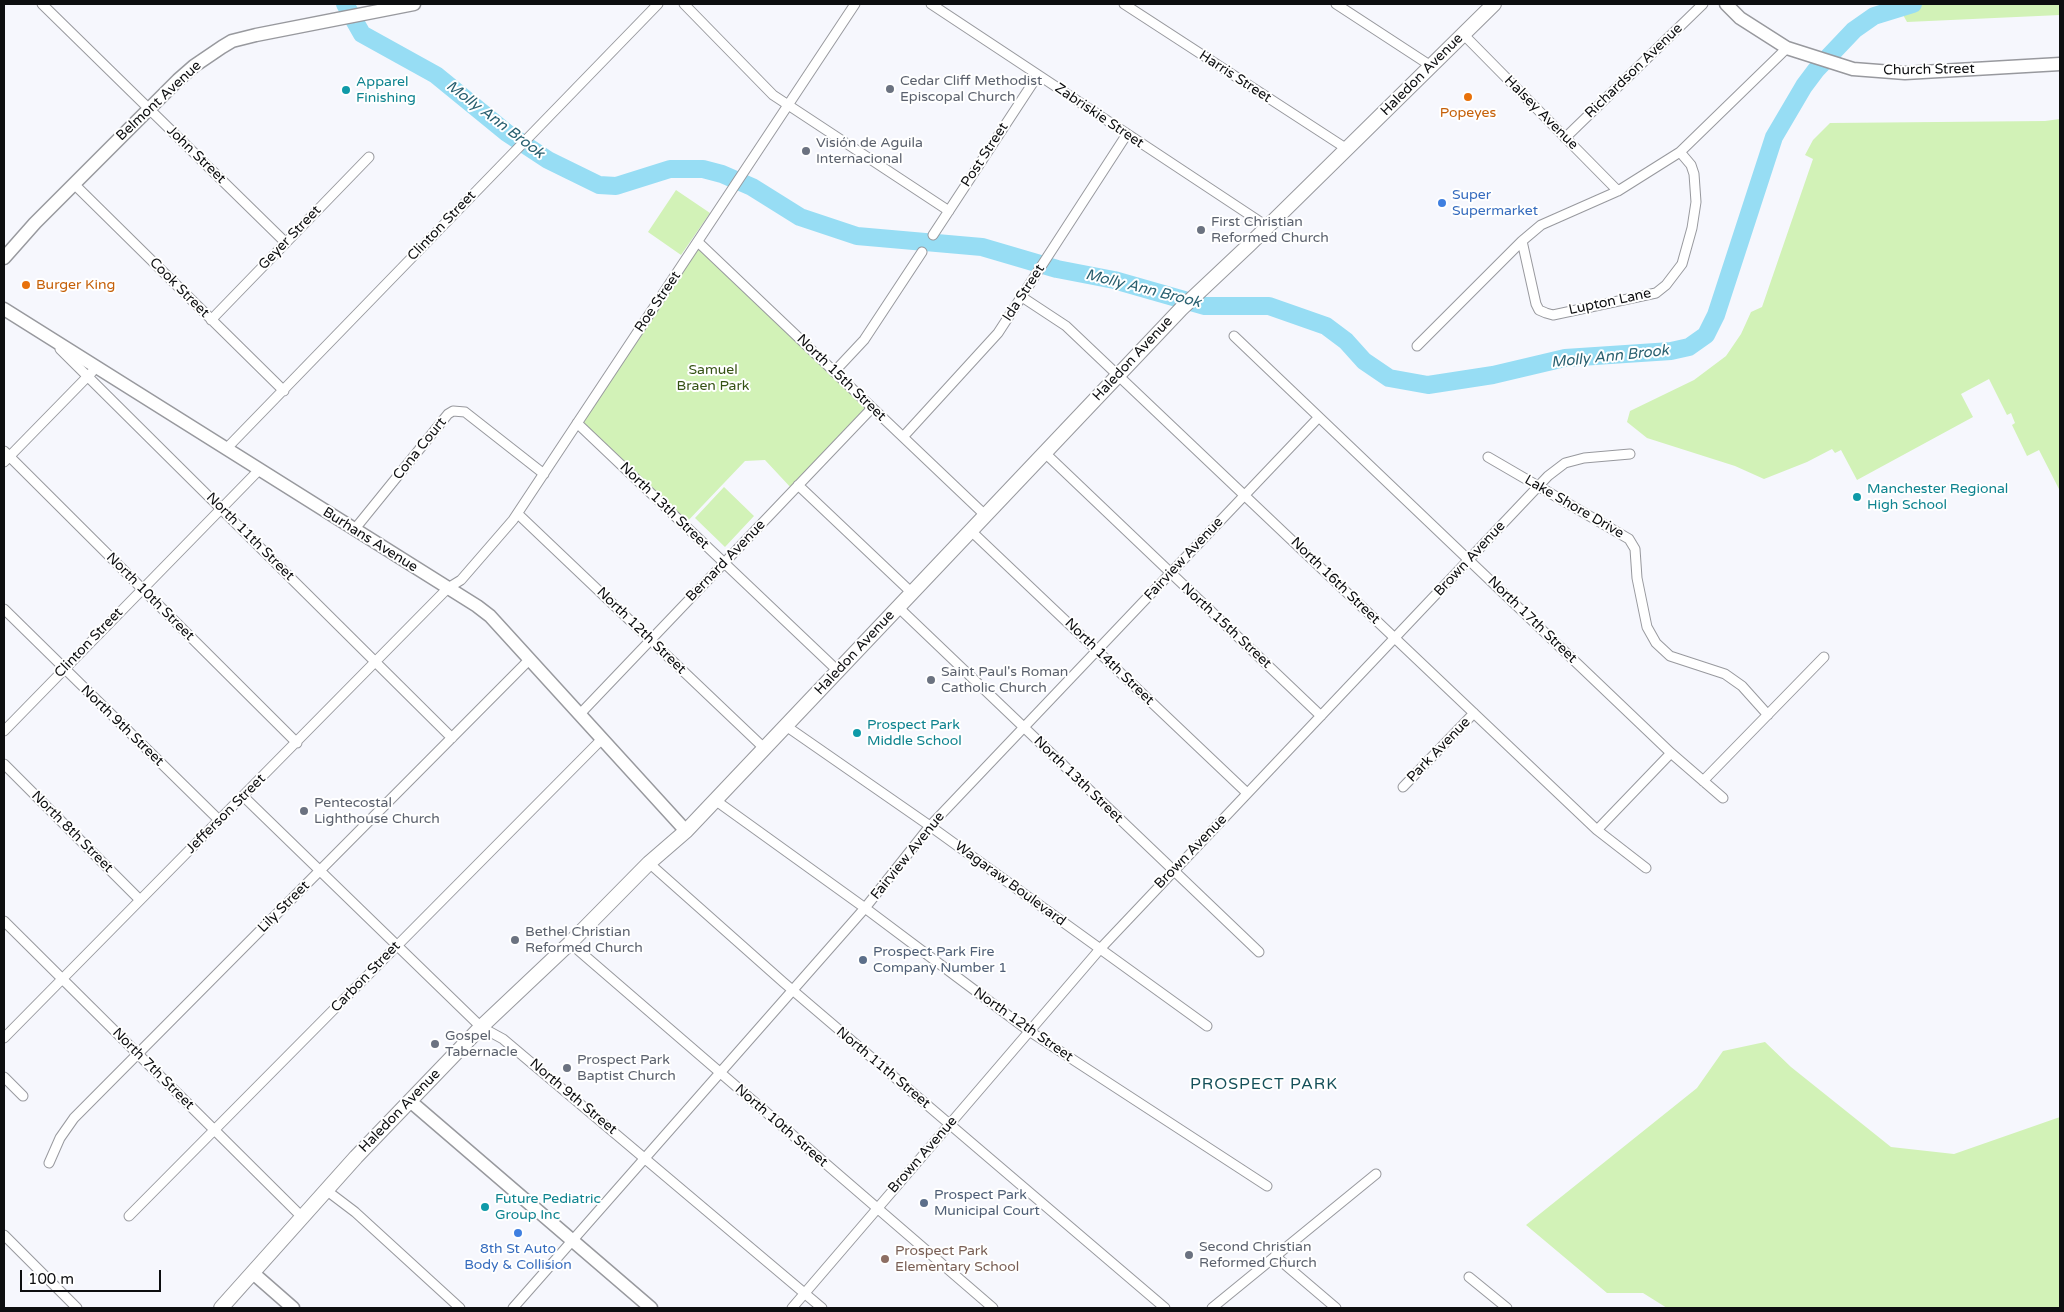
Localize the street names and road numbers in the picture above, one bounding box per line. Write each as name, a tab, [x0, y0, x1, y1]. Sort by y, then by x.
street label: Richardson Avenue	[1582, 20, 1686, 122]
street label: Haledon Avenue	[1377, 30, 1467, 120]
street label: Harris Street	[1196, 47, 1274, 107]
street label: Belmont Avenue	[113, 57, 205, 145]
street label: Church Street	[1883, 61, 1975, 79]
street label: Halsey Avenue	[1500, 72, 1582, 154]
street label: Zabriskie Street	[1051, 80, 1147, 152]
street label: Post Street	[958, 120, 1012, 190]
street label: John Street	[163, 123, 229, 187]
street label: Clinton Street	[404, 187, 480, 265]
street label: Geyer Street	[255, 202, 325, 274]
street label: Cook Street	[146, 255, 212, 321]
street label: Ida Street	[999, 262, 1049, 324]
street label: Roe Street	[631, 268, 685, 336]
street label: Lupton Lane	[1567, 285, 1653, 319]
street label: Haledon Avenue	[1090, 313, 1176, 405]
street label: North 15th Street	[793, 331, 889, 425]
street label: Cona Court	[390, 414, 450, 484]
street label: North 13th Street	[616, 459, 712, 553]
street label: Lake Shore Drive	[1521, 472, 1627, 542]
street label: North 11th Street	[203, 490, 297, 584]
street label: Burhans Avenue	[319, 504, 421, 576]
street label: Fairview Avenue	[1141, 514, 1227, 604]
street label: Bernard Avenue	[683, 517, 769, 605]
street label: Brown Avenue	[1431, 518, 1509, 600]
street label: North 16th Street	[1287, 534, 1383, 628]
street label: North 10th Street	[103, 550, 197, 644]
street label: North 17th Street	[1484, 573, 1580, 667]
street label: North 15th Street	[1177, 580, 1275, 672]
street label: North 12th Street	[593, 584, 689, 678]
street label: Clinton Street	[51, 604, 127, 682]
street label: Haledon Avenue	[812, 607, 898, 699]
street label: North 14th Street	[1061, 615, 1157, 709]
street label: North 9th Street	[77, 682, 167, 770]
street label: Park Avenue	[1404, 714, 1474, 786]
street label: North 13th Street	[1030, 733, 1126, 827]
street label: Jefferson Street	[183, 771, 269, 857]
street label: North 8th Street	[28, 788, 116, 876]
street label: Fairview Avenue	[868, 809, 948, 903]
street label: Brown Avenue	[1151, 811, 1231, 893]
street label: Wagaraw Boulevard	[951, 838, 1069, 930]
street label: Lily Street	[255, 878, 313, 936]
street label: Carbon Street	[328, 938, 404, 1016]
street label: North 12th Street	[970, 984, 1076, 1066]
street label: North 11th Street	[833, 1024, 933, 1112]
street label: North 7th Street	[109, 1025, 197, 1113]
street label: North 9th Street	[526, 1056, 620, 1138]
street label: Haledon Avenue	[356, 1066, 444, 1156]
street label: North 10th Street	[731, 1081, 831, 1171]
street label: Brown Avenue	[885, 1113, 961, 1197]

